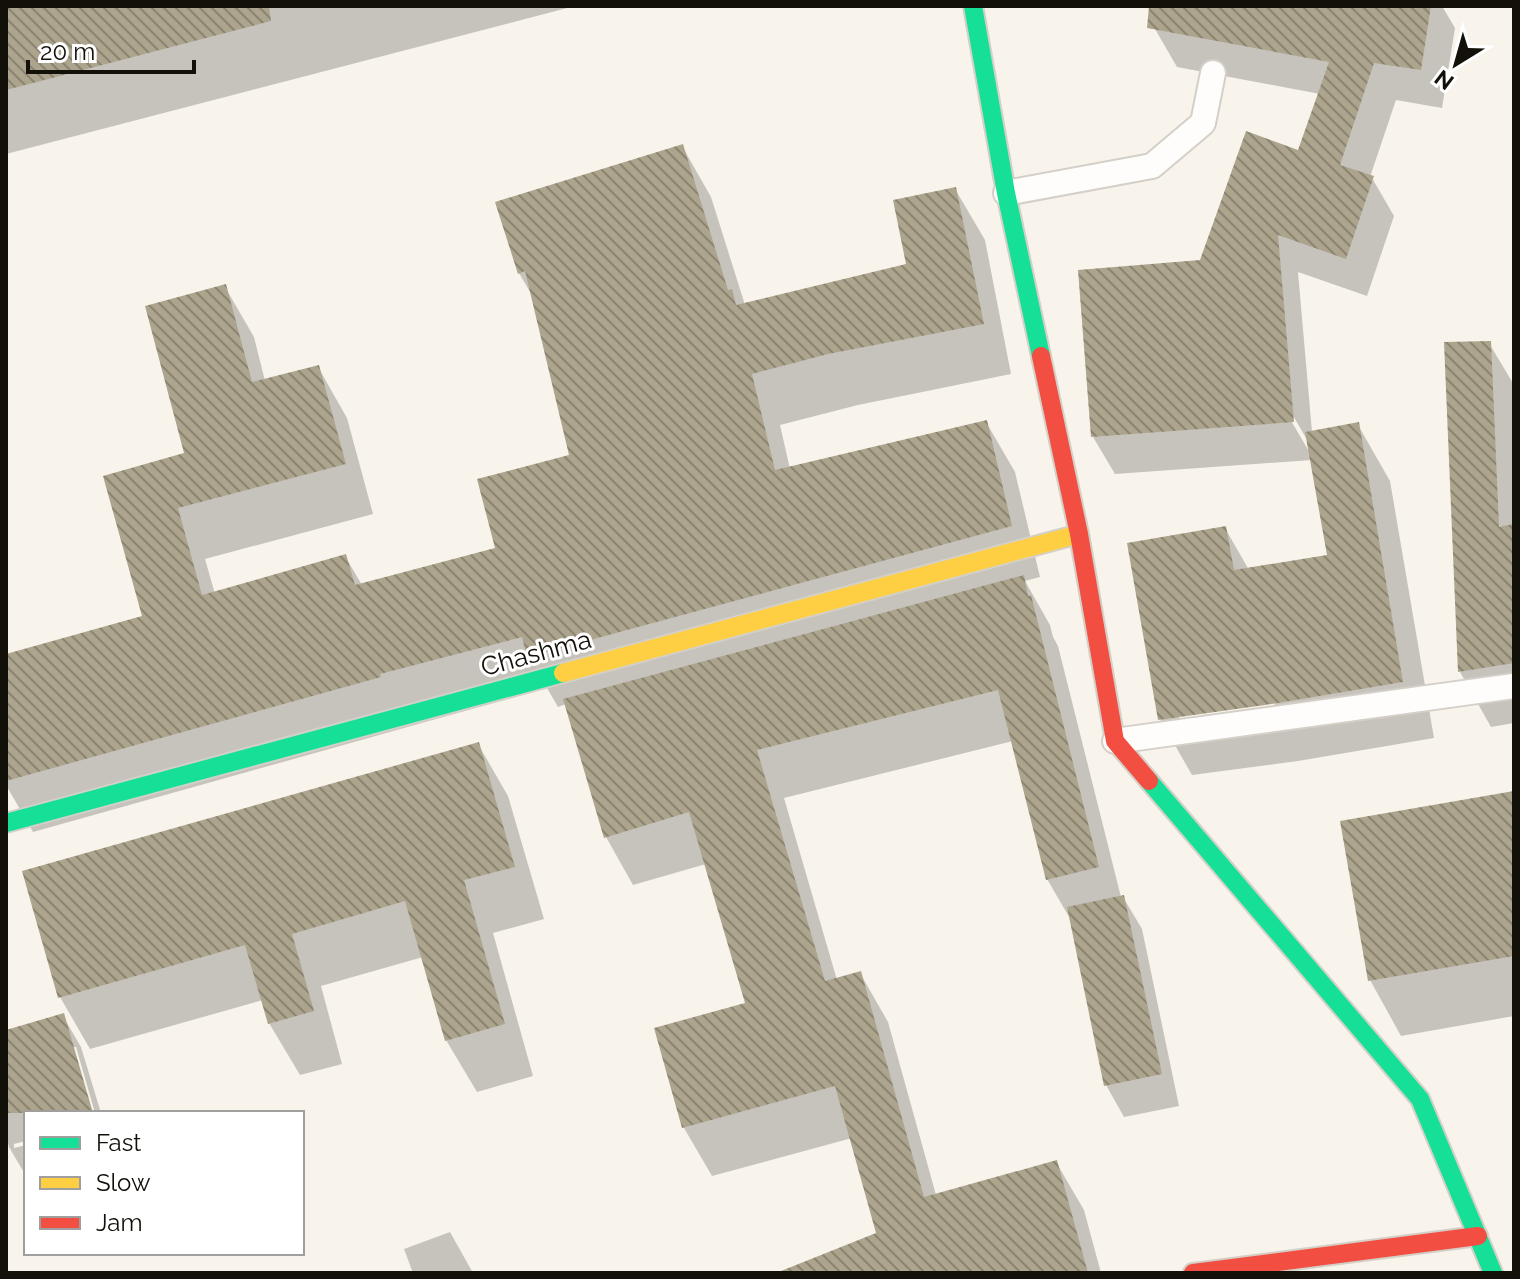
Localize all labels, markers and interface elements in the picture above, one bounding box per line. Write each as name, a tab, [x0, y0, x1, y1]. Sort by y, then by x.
scale bar	[28, 24, 194, 74]
north arrow	[1416, 24, 1496, 104]
text: 20 m	[40, 37, 95, 66]
text: N	[1429, 65, 1458, 95]
street label: Chashma	[478, 624, 594, 682]
legend	[24, 1111, 304, 1255]
text: Fast	[96, 1128, 141, 1157]
text: Slow	[96, 1168, 151, 1197]
text: Jam	[96, 1208, 142, 1237]

